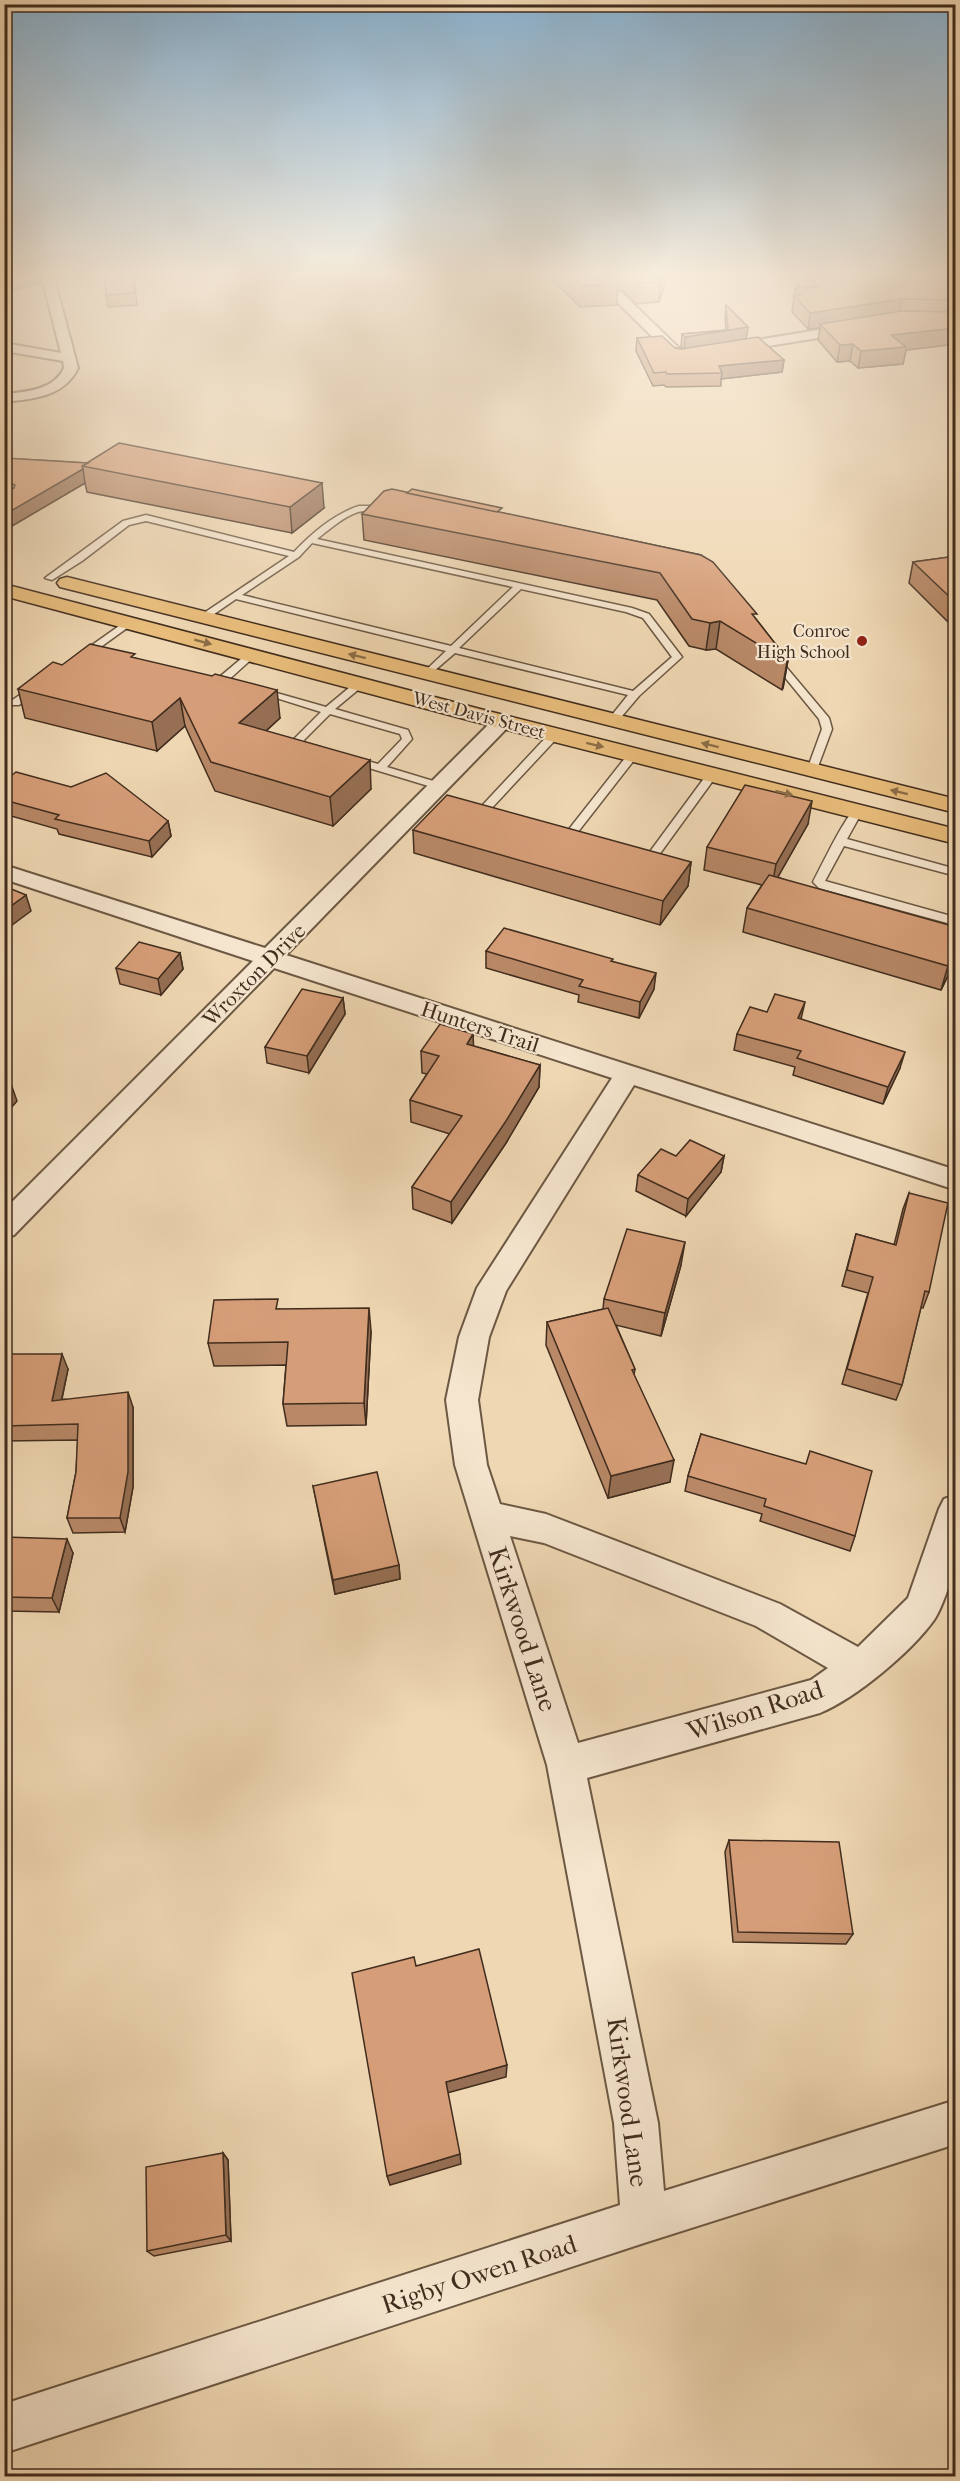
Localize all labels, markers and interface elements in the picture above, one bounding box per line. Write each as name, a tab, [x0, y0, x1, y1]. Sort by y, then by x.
place label: Conroe High School	[757, 621, 850, 663]
marker: Conroe High School	[855, 634, 869, 648]
one-way arrow	[194, 638, 212, 648]
one-way arrow	[348, 651, 366, 660]
street label: West Davis Street	[409, 687, 548, 743]
one-way arrow	[700, 739, 719, 749]
one-way arrow	[586, 741, 604, 751]
one-way arrow	[890, 786, 908, 796]
one-way arrow	[775, 789, 793, 799]
street label: Wroxton Drive	[197, 919, 310, 1032]
street label: Hunters Trail	[418, 997, 542, 1057]
street label: Kirkwood Lane	[481, 1543, 564, 1716]
street label: Wilson Road	[682, 1674, 828, 1747]
street label: Kirkwood Lane	[600, 2015, 655, 2189]
street label: Rigby Owen Road	[378, 2228, 582, 2321]

